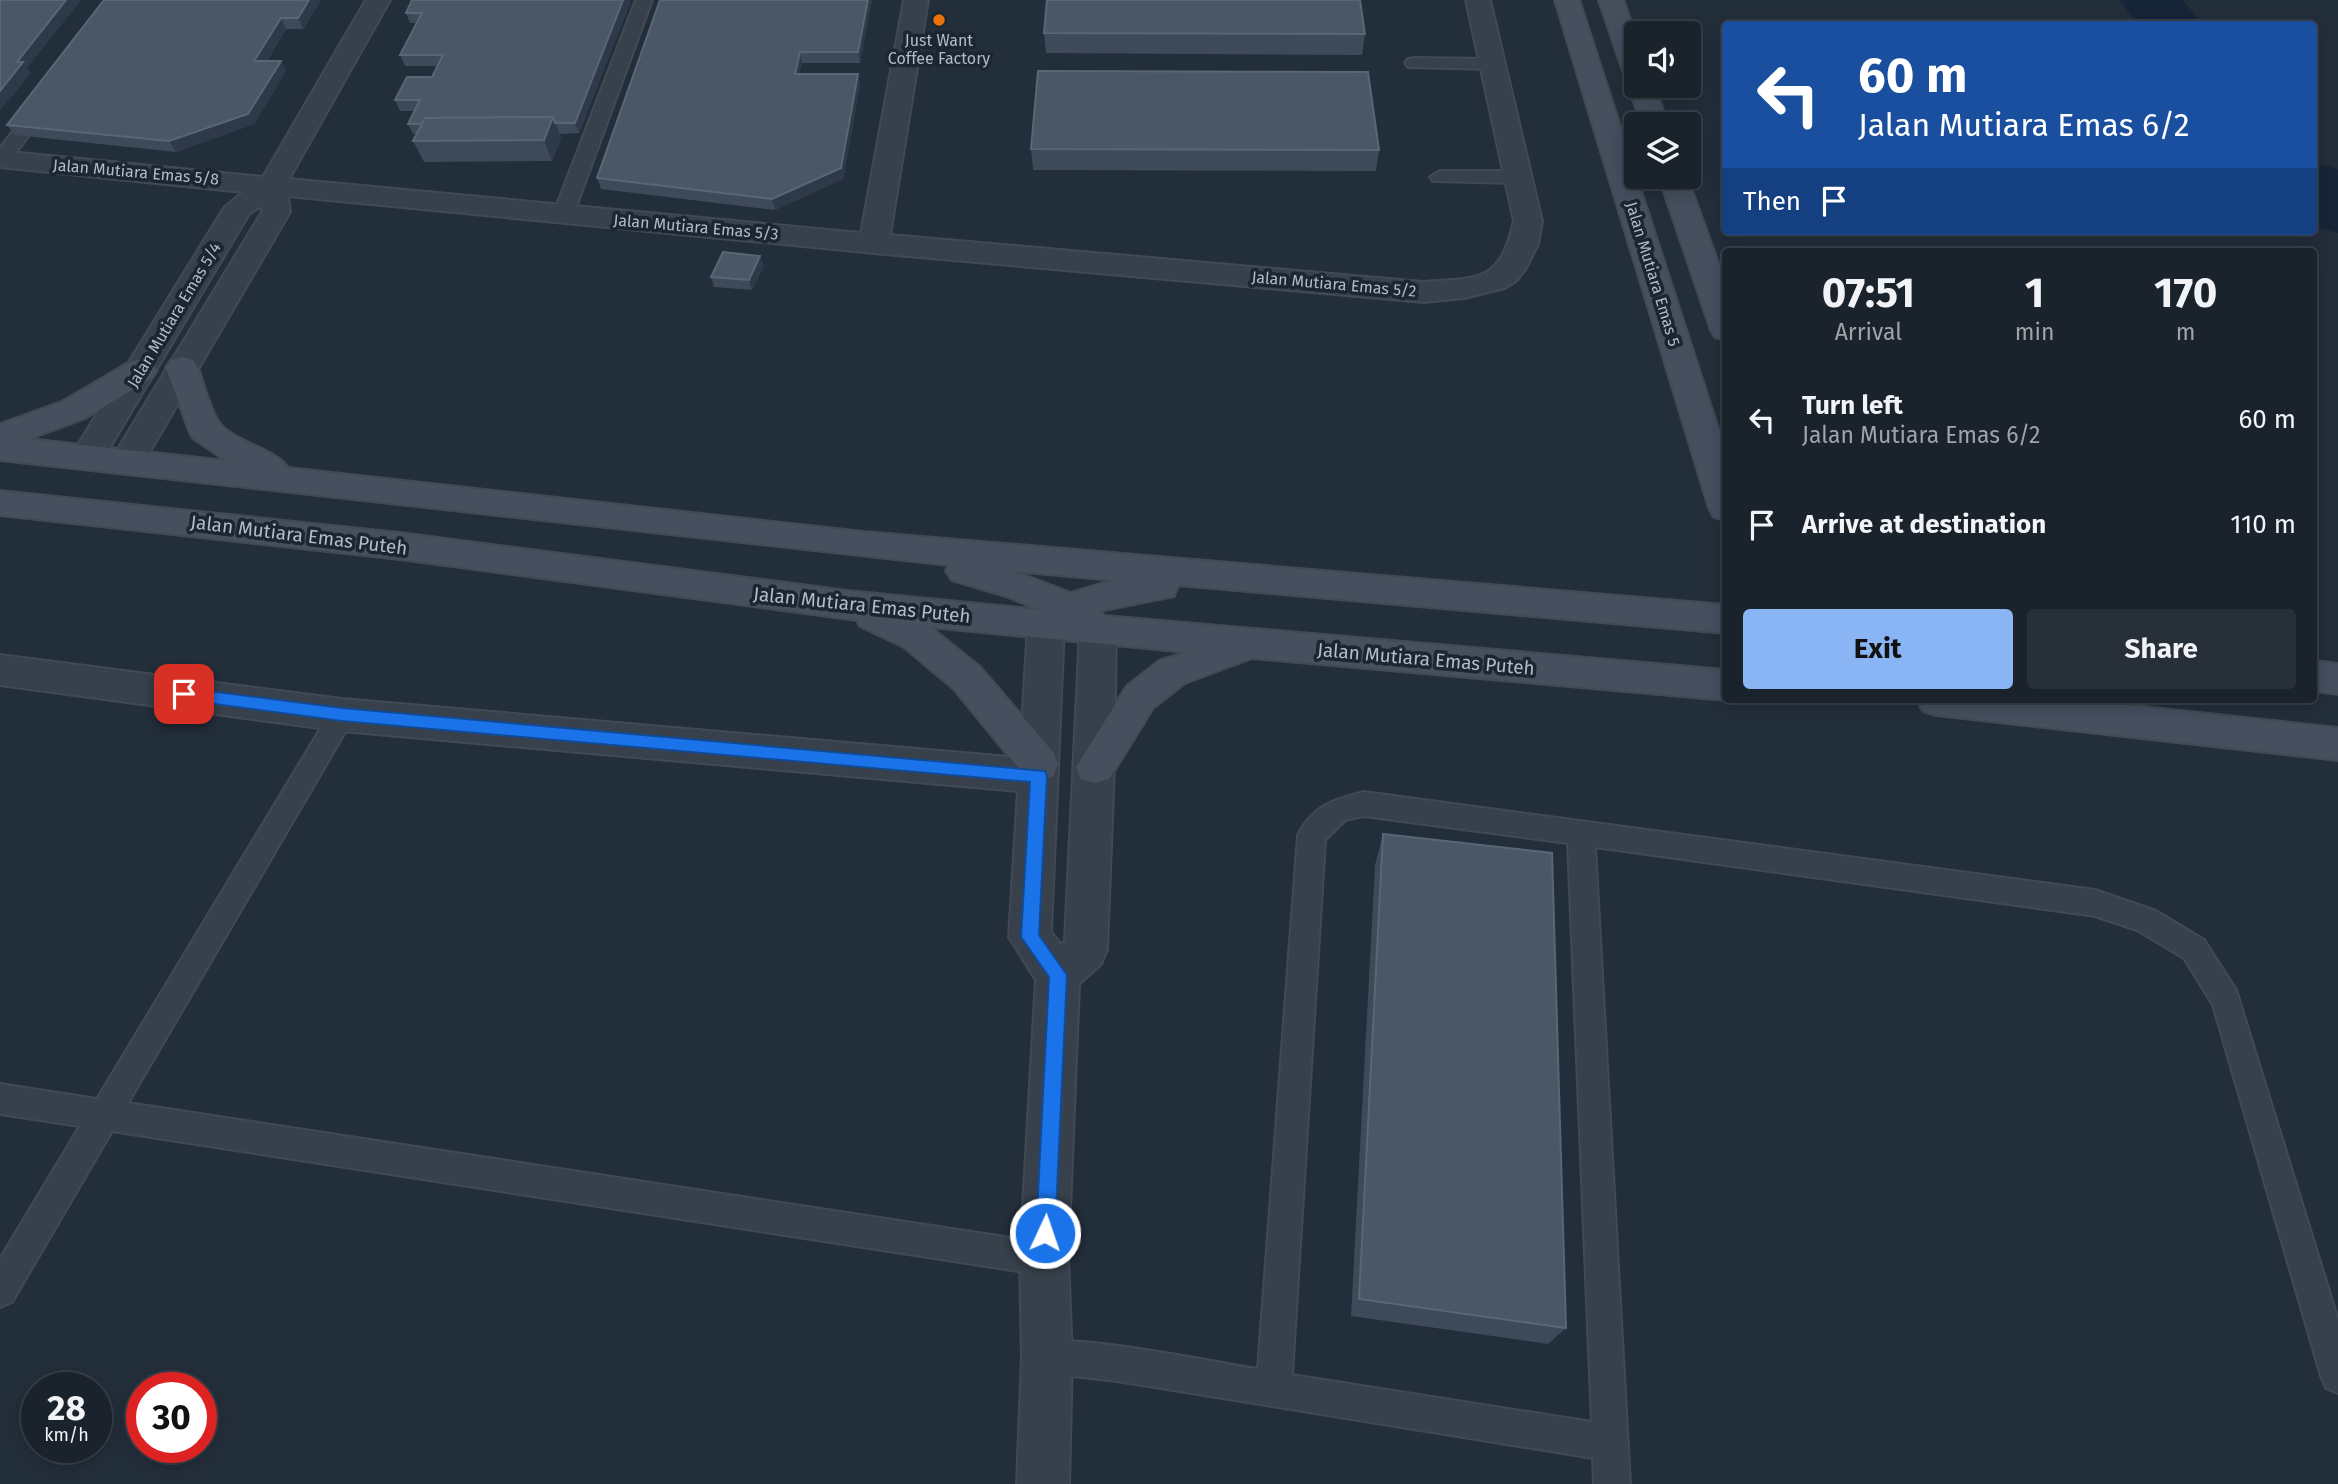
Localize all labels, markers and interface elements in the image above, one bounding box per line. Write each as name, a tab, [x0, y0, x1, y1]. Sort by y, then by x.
marker: Just Want Coffee Factory	[931, 12, 947, 28]
map controls	[1624, 21, 1701, 189]
button: sound	[1624, 21, 1701, 98]
place label: Just Want Coffee Factory	[888, 31, 990, 68]
text: 60 m	[1858, 46, 1967, 105]
icon: left	[1743, 49, 1834, 140]
text: Jalan Mutiara Emas 6/2	[1858, 106, 2190, 144]
button: layers	[1624, 112, 1701, 189]
street label: Jalan Mutiara Emas 5/8	[52, 155, 220, 189]
icon: arrive	[1815, 182, 1853, 220]
text: Then	[1743, 186, 1801, 217]
street label: Jalan Mutiara Emas 5	[1622, 199, 1684, 349]
street label: Jalan Mutiara Emas 5/3	[613, 210, 779, 244]
street label: Jalan Mutiara Emas 5/4	[123, 239, 225, 391]
street label: Jalan Mutiara Emas 5/2	[1251, 267, 1417, 301]
text: 07:51	[1822, 268, 1915, 318]
text: 1	[2025, 268, 2044, 318]
text: 170	[2154, 268, 2217, 318]
text: Arrival	[1835, 318, 1902, 346]
text: min	[2015, 318, 2054, 346]
text: m	[2176, 318, 2196, 346]
text: Turn left	[1802, 390, 1903, 421]
icon: left	[1743, 401, 1781, 439]
text: 60 m	[2238, 404, 2296, 435]
text: Jalan Mutiara Emas 6/2	[1802, 421, 2040, 449]
icon: arrive	[1743, 506, 1781, 544]
text: Arrive at destination	[1802, 509, 2046, 540]
text: 110 m	[2230, 509, 2296, 540]
street label: Jalan Mutiara Emas Puteh	[189, 510, 409, 560]
street label: Jalan Mutiara Emas Puteh	[752, 582, 972, 628]
button: Exit	[1743, 609, 2013, 689]
button: Share	[2027, 609, 2296, 689]
street label: Jalan Mutiara Emas Puteh	[1316, 638, 1536, 680]
pin	[154, 664, 214, 724]
icon: arrive	[165, 675, 203, 713]
position arrow	[1008, 1196, 1082, 1270]
speed limit sign: 30	[126, 1372, 217, 1463]
text: 28	[47, 1387, 86, 1429]
text: km/h	[44, 1424, 89, 1446]

